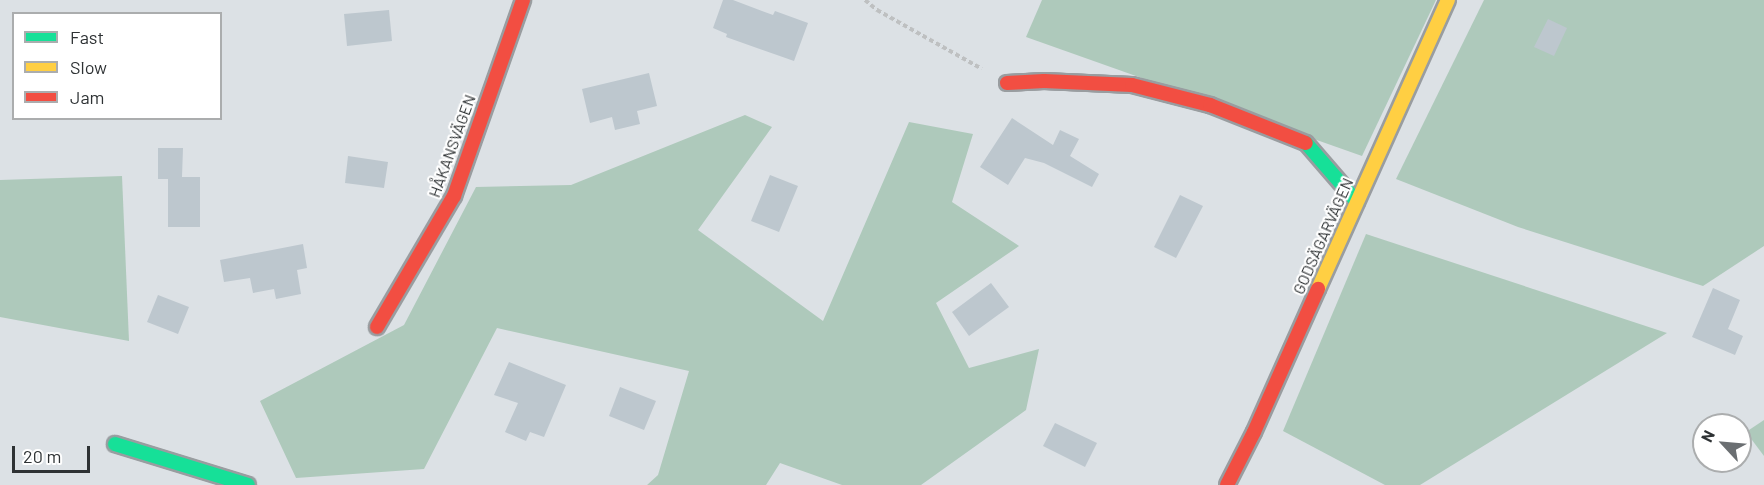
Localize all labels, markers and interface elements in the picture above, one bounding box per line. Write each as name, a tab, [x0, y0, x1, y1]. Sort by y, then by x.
legend	[12, 12, 222, 120]
text: Fast	[70, 26, 104, 48]
text: Slow	[70, 56, 107, 78]
text: Jam	[70, 86, 104, 108]
street label: HÅKANSVÄGEN	[425, 92, 479, 200]
street label: GODSÄGARVÄGEN	[1289, 175, 1357, 297]
north arrow	[1692, 413, 1752, 473]
text: N	[1696, 427, 1718, 445]
scale bar	[15, 434, 93, 472]
text: 20 m	[23, 445, 61, 467]

